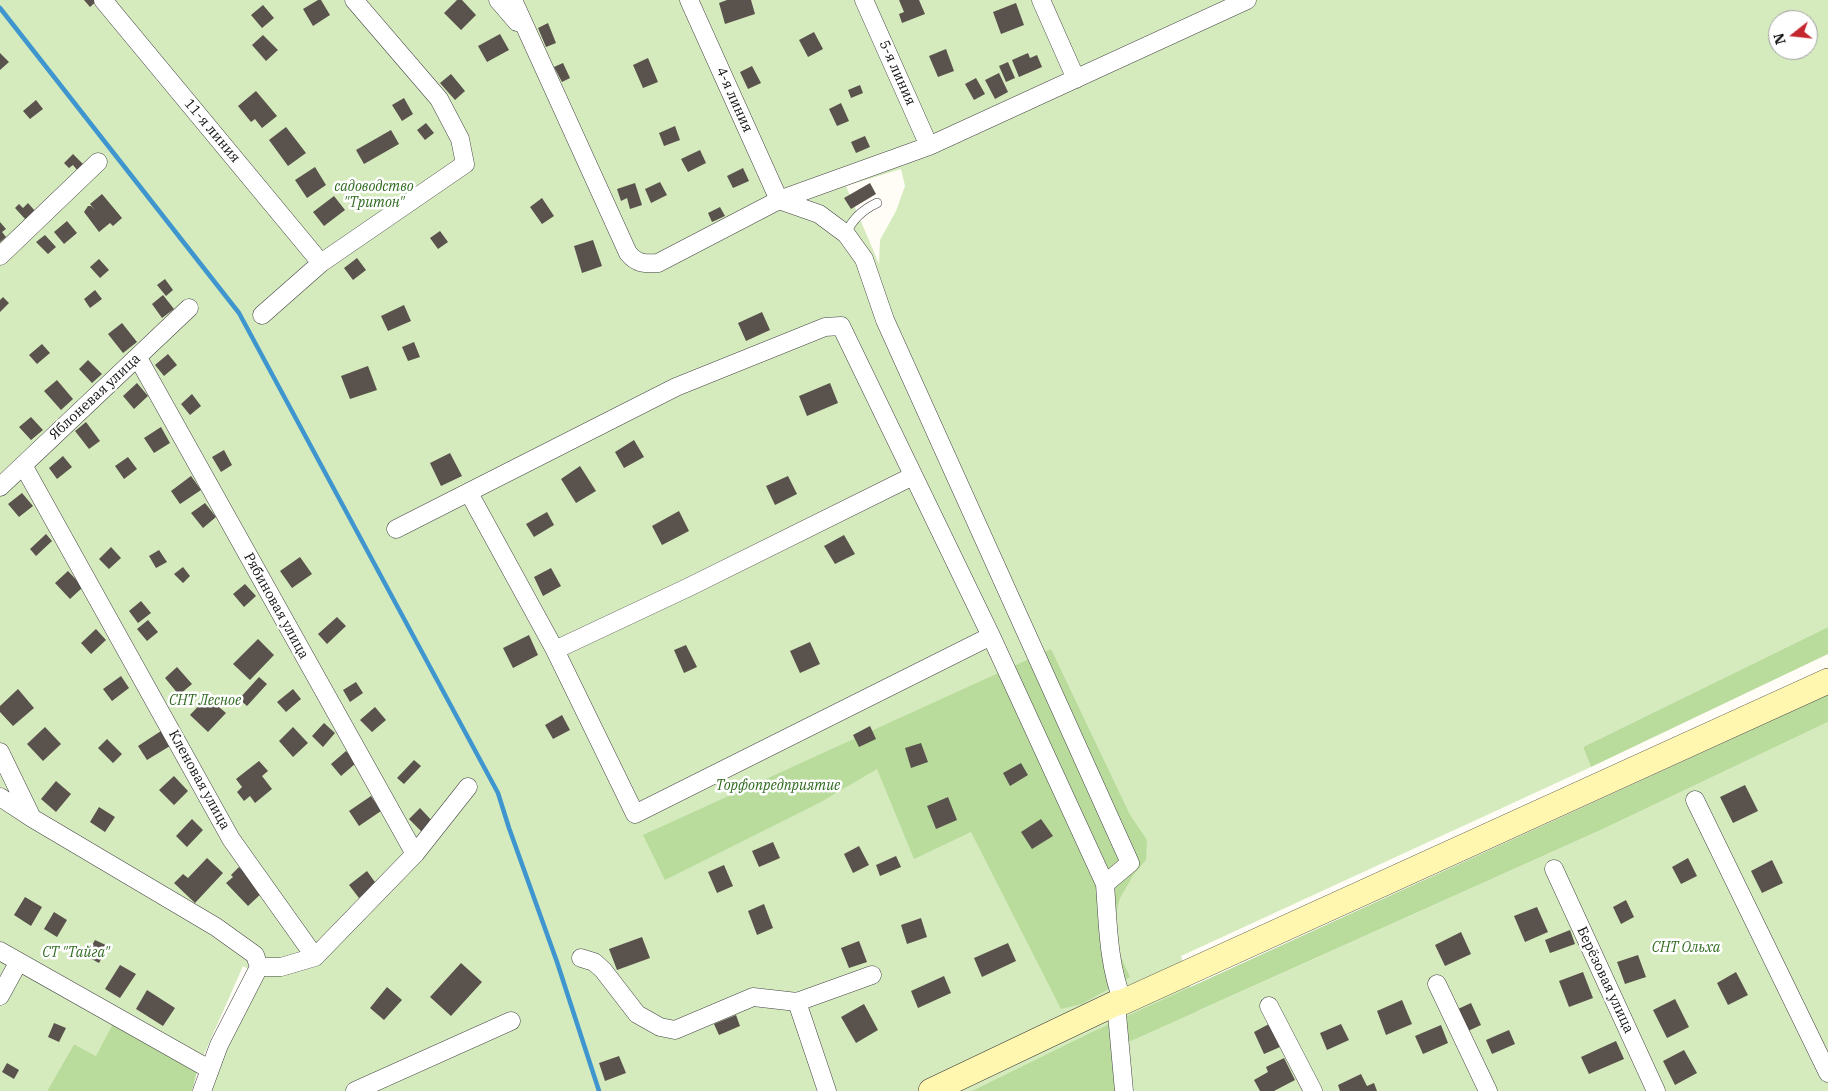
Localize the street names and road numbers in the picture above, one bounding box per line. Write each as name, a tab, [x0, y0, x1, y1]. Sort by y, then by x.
street label: 5-я линия	[875, 38, 919, 108]
street label: 4-я линия	[712, 65, 756, 135]
street label: 11-я линия	[180, 96, 244, 166]
street label: Яблоневая улица	[46, 350, 144, 444]
street label: Рябиновая улица	[240, 550, 312, 662]
street label: Кленовая улица	[165, 727, 233, 833]
street label: Берёзовая улица	[1573, 924, 1637, 1036]

